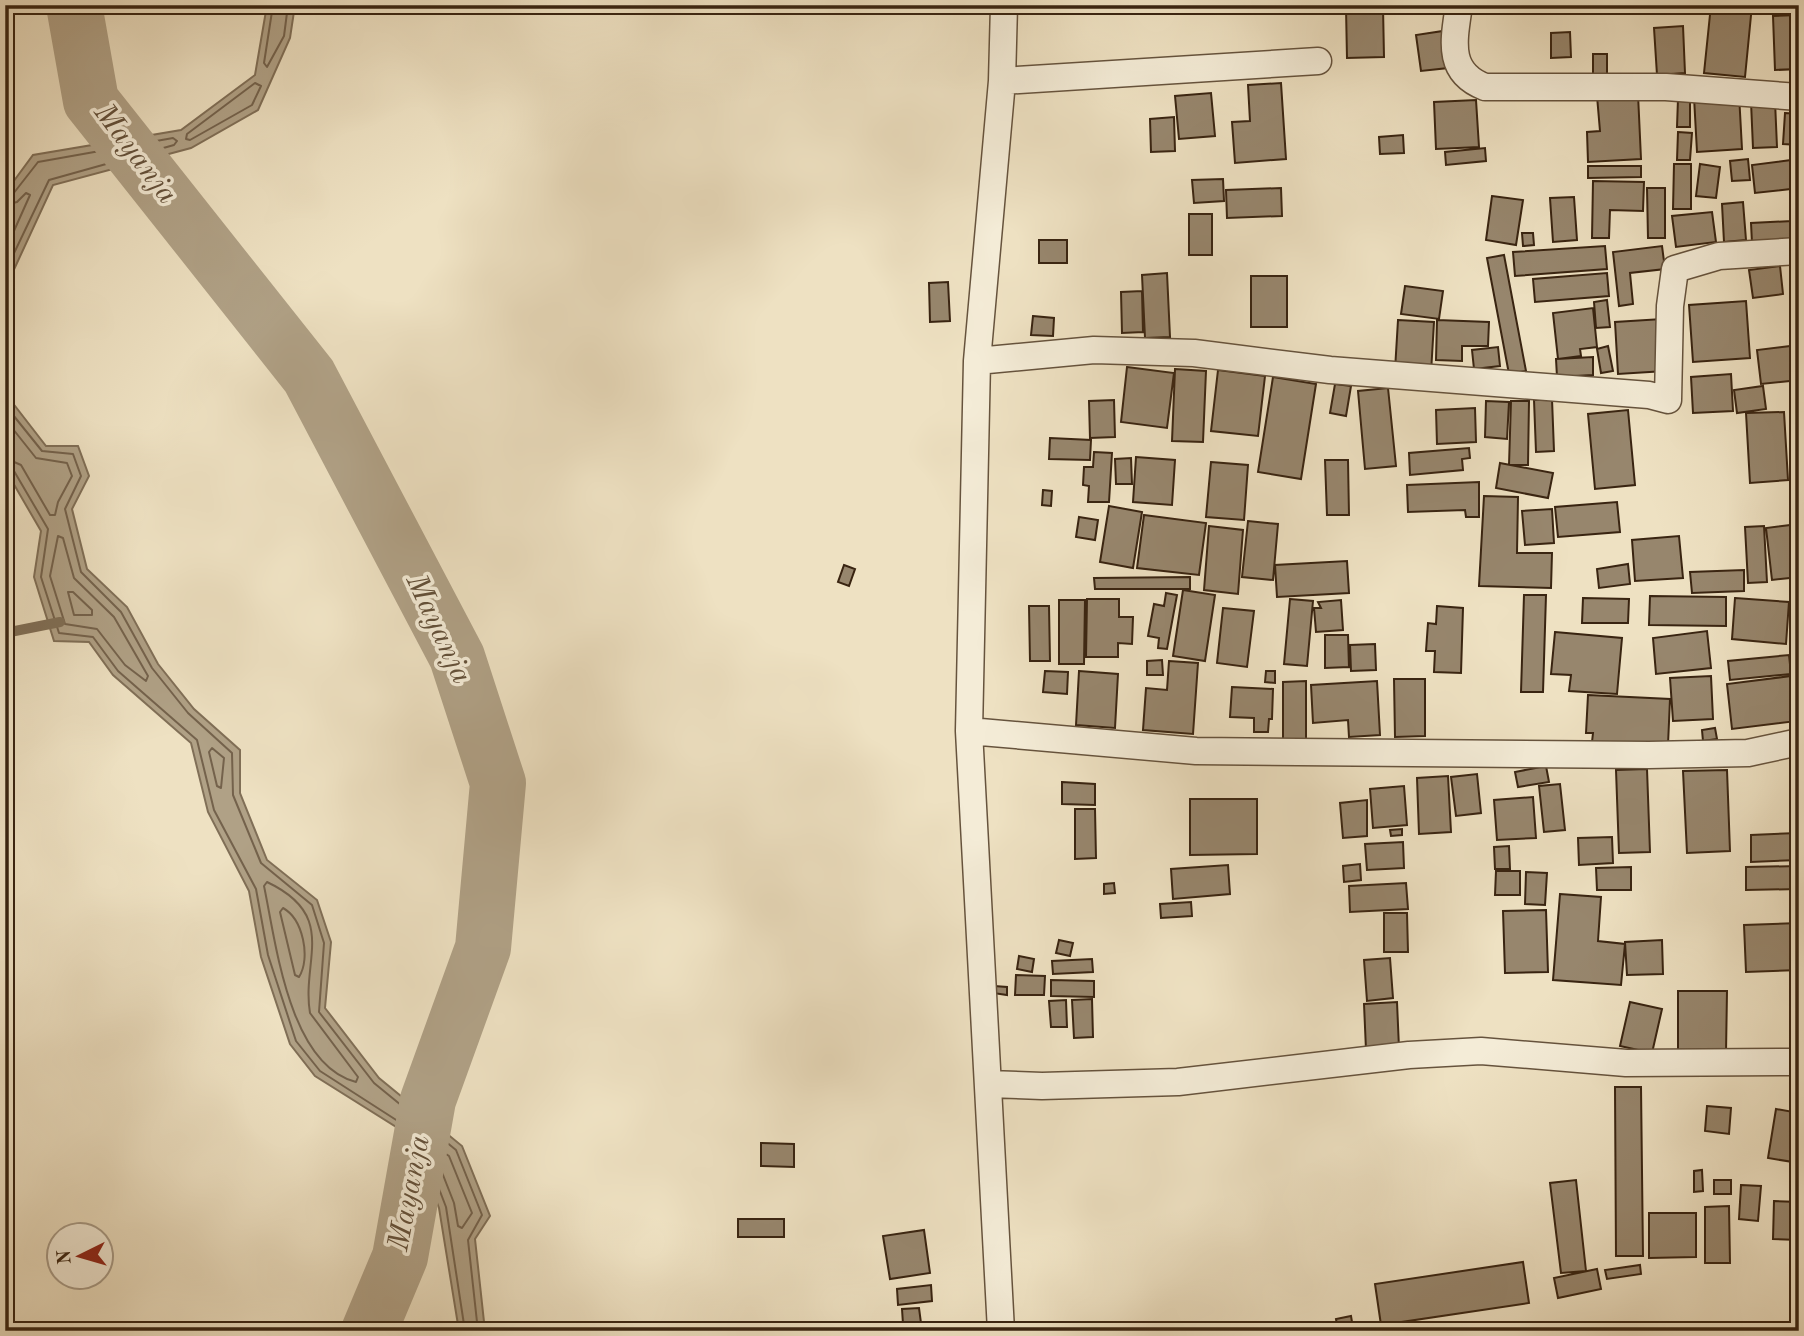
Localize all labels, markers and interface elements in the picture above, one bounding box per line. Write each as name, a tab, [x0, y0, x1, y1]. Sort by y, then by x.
water label: Mayanja	[87, 97, 182, 210]
water label: Mayanja	[399, 569, 476, 689]
water label: Mayanja	[384, 1133, 436, 1254]
north arrow	[46, 1220, 116, 1290]
text: N	[55, 1249, 76, 1265]

